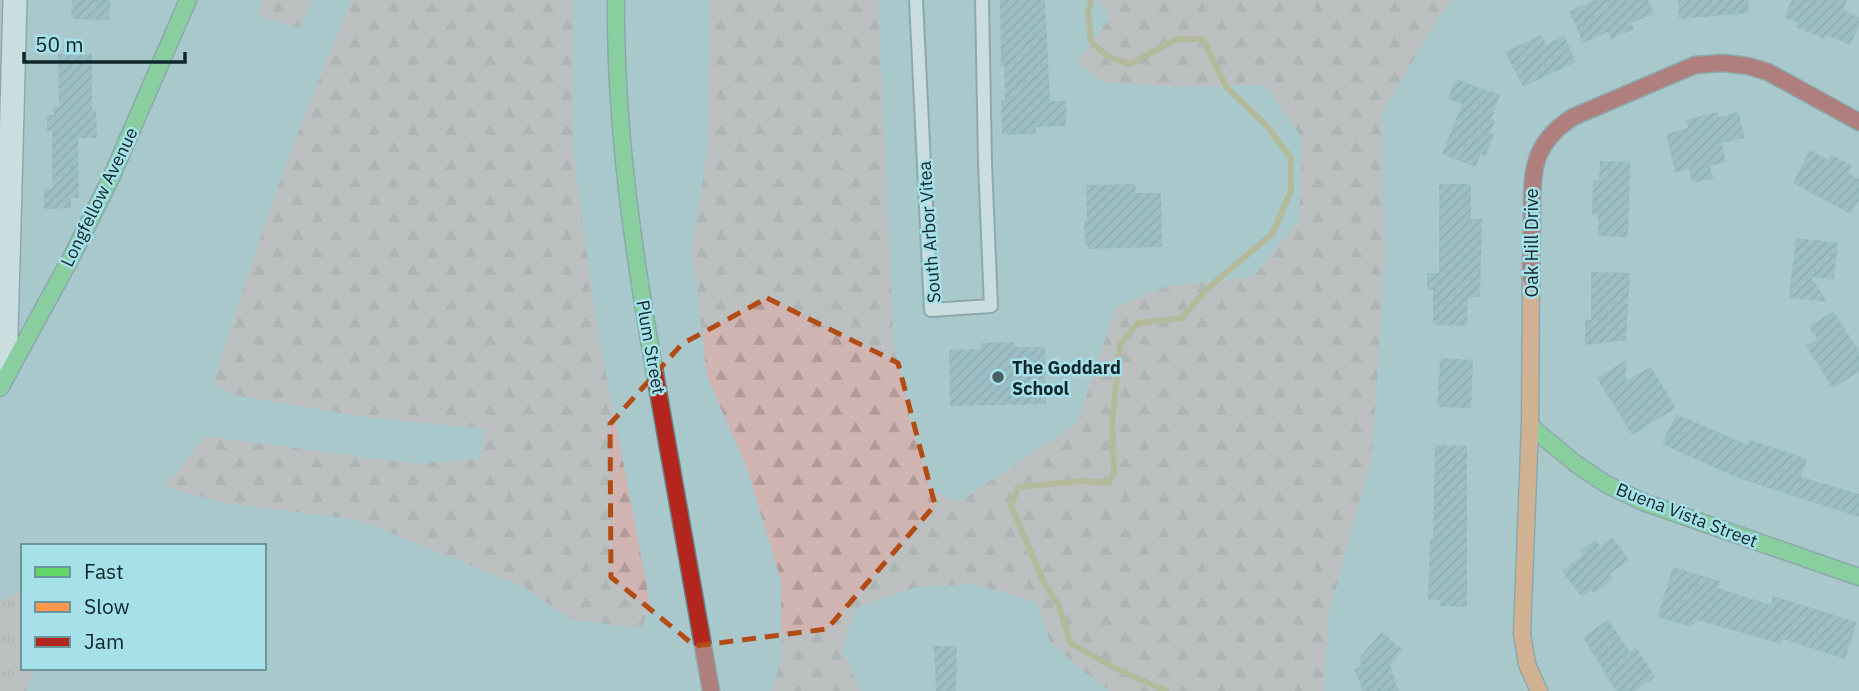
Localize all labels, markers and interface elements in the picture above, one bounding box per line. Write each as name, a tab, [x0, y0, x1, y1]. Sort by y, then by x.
scale bar	[24, 21, 186, 65]
text: 50 m	[35, 30, 84, 58]
street label: Longfellow Avenue	[55, 123, 143, 270]
street label: South Arbor Vitea	[913, 160, 945, 304]
street label: Oak Hill Drive	[1520, 188, 1543, 298]
street label: Plum Street	[631, 298, 671, 396]
place label: The Goddard School	[1012, 356, 1121, 400]
marker: The Goddard School	[990, 369, 1006, 385]
street label: Buena Vista Street	[1613, 477, 1761, 553]
legend	[21, 544, 266, 670]
text: Fast	[84, 557, 124, 585]
text: Slow	[84, 592, 130, 620]
text: Jam	[84, 627, 124, 655]

